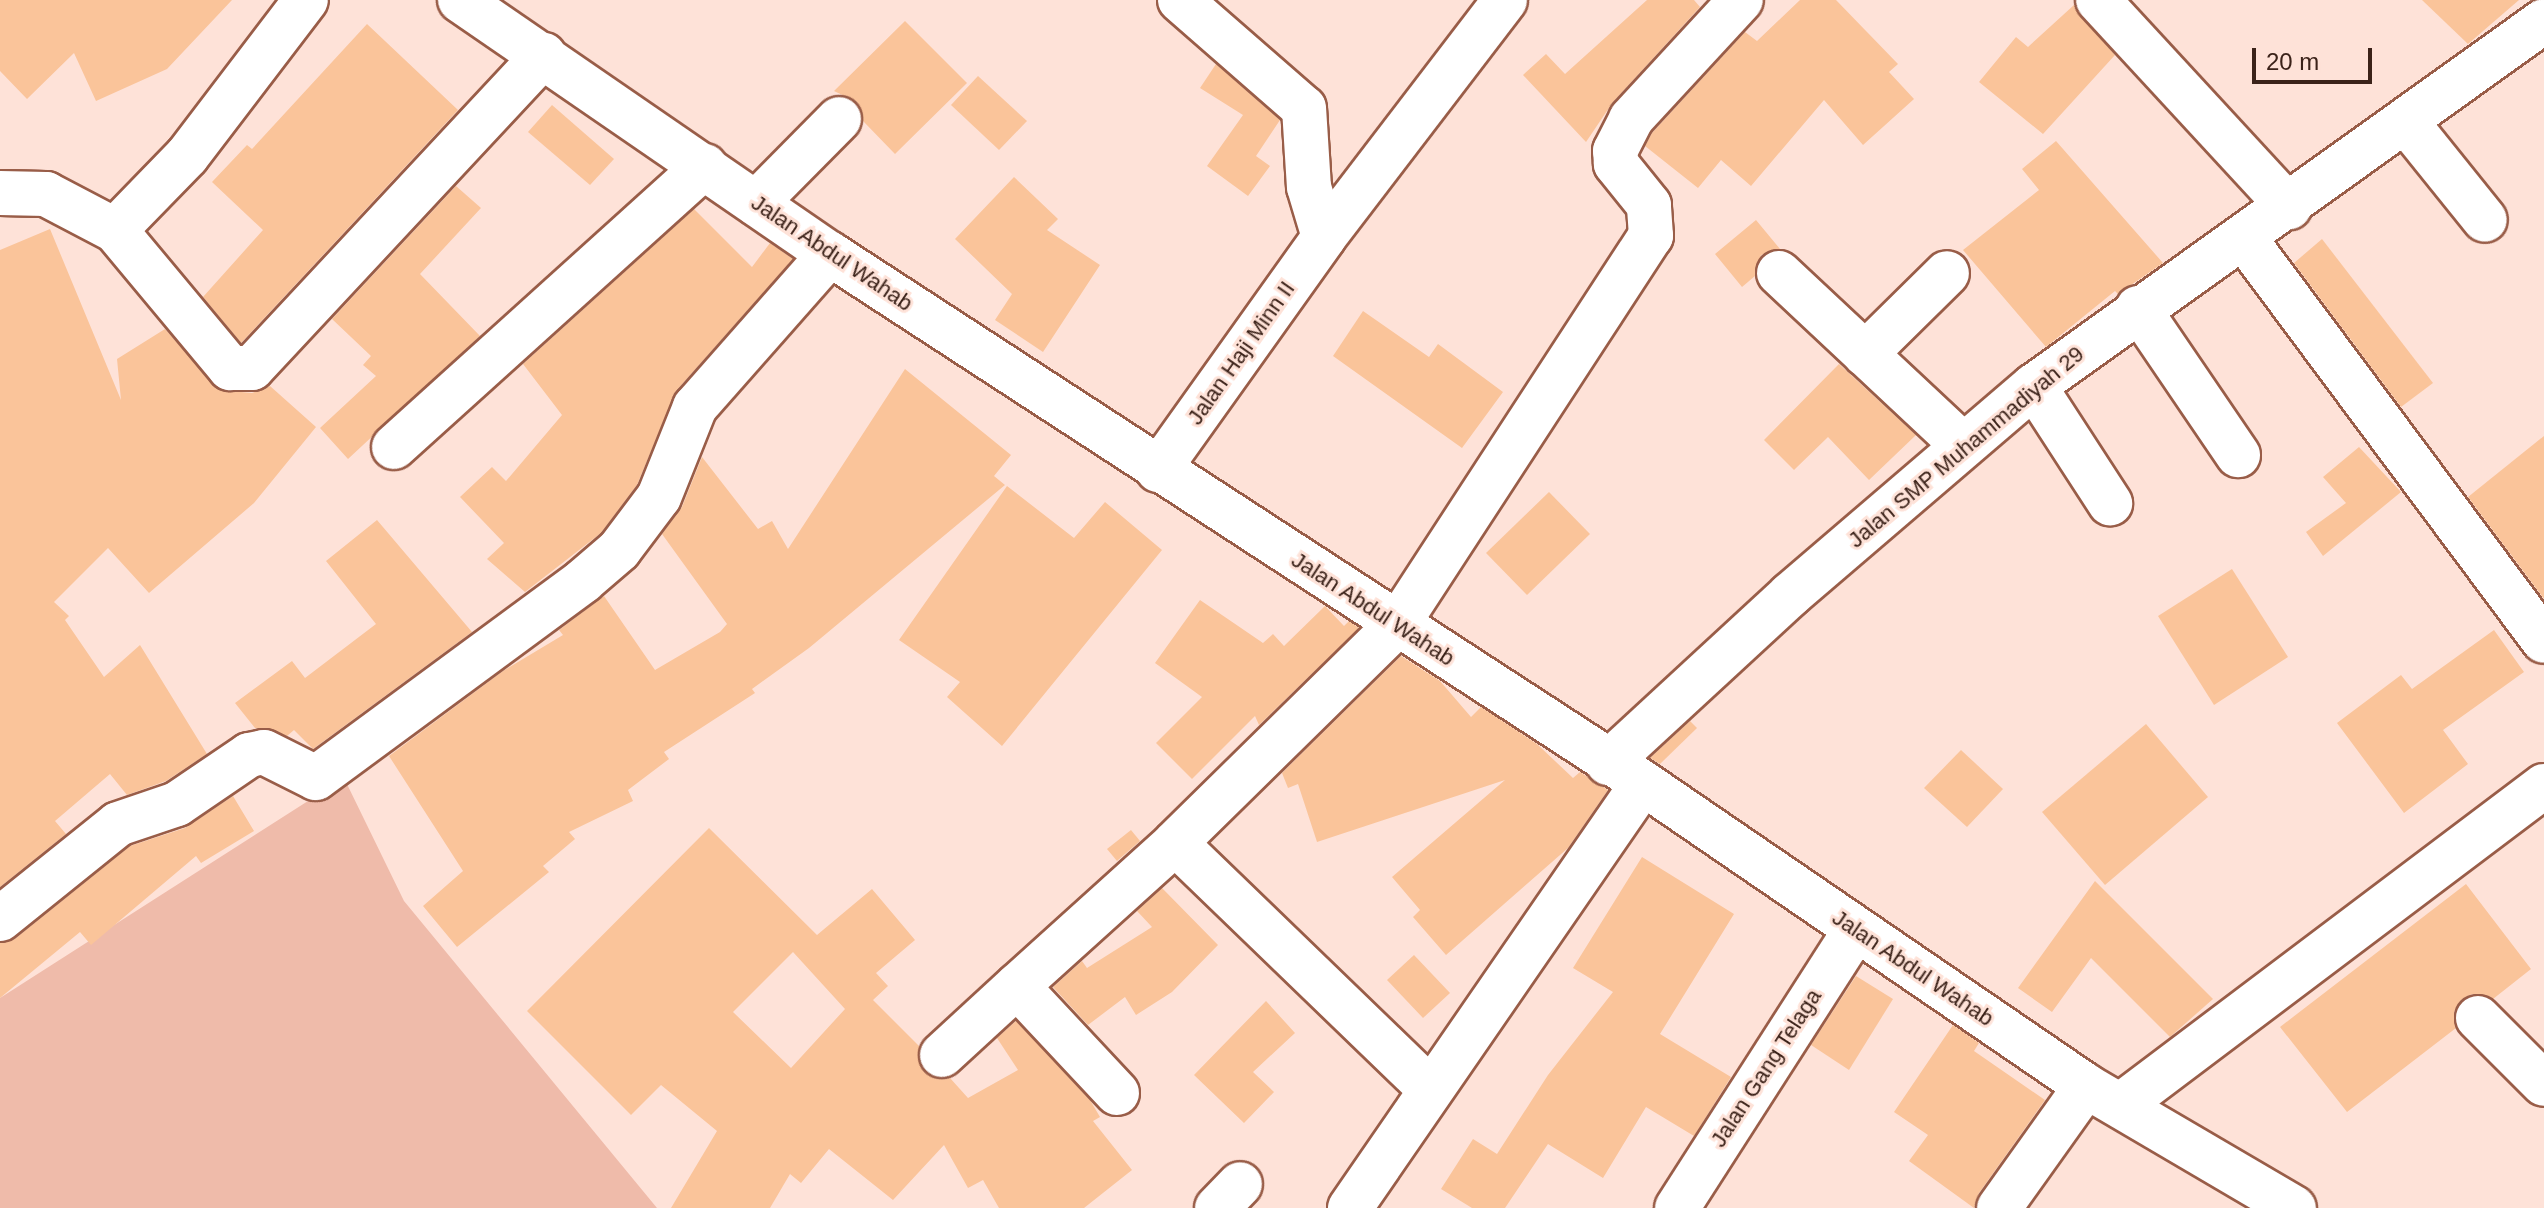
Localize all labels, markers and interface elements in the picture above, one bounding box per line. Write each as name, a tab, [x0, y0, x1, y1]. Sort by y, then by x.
scale bar	[2256, 32, 2376, 82]
text: 20 m	[2266, 48, 2319, 75]
street label: Jalan Abdul Wahab	[746, 189, 918, 317]
street label: Jalan Haji Minn II	[1182, 276, 1300, 430]
street label: Jalan SMP Muhammadiyah 29	[1843, 341, 2089, 553]
street label: Jalan Abdul Wahab	[1286, 546, 1460, 672]
street label: Jalan Abdul Wahab	[1827, 904, 1999, 1032]
street label: Jalan Gang Telaga	[1705, 984, 1827, 1152]

